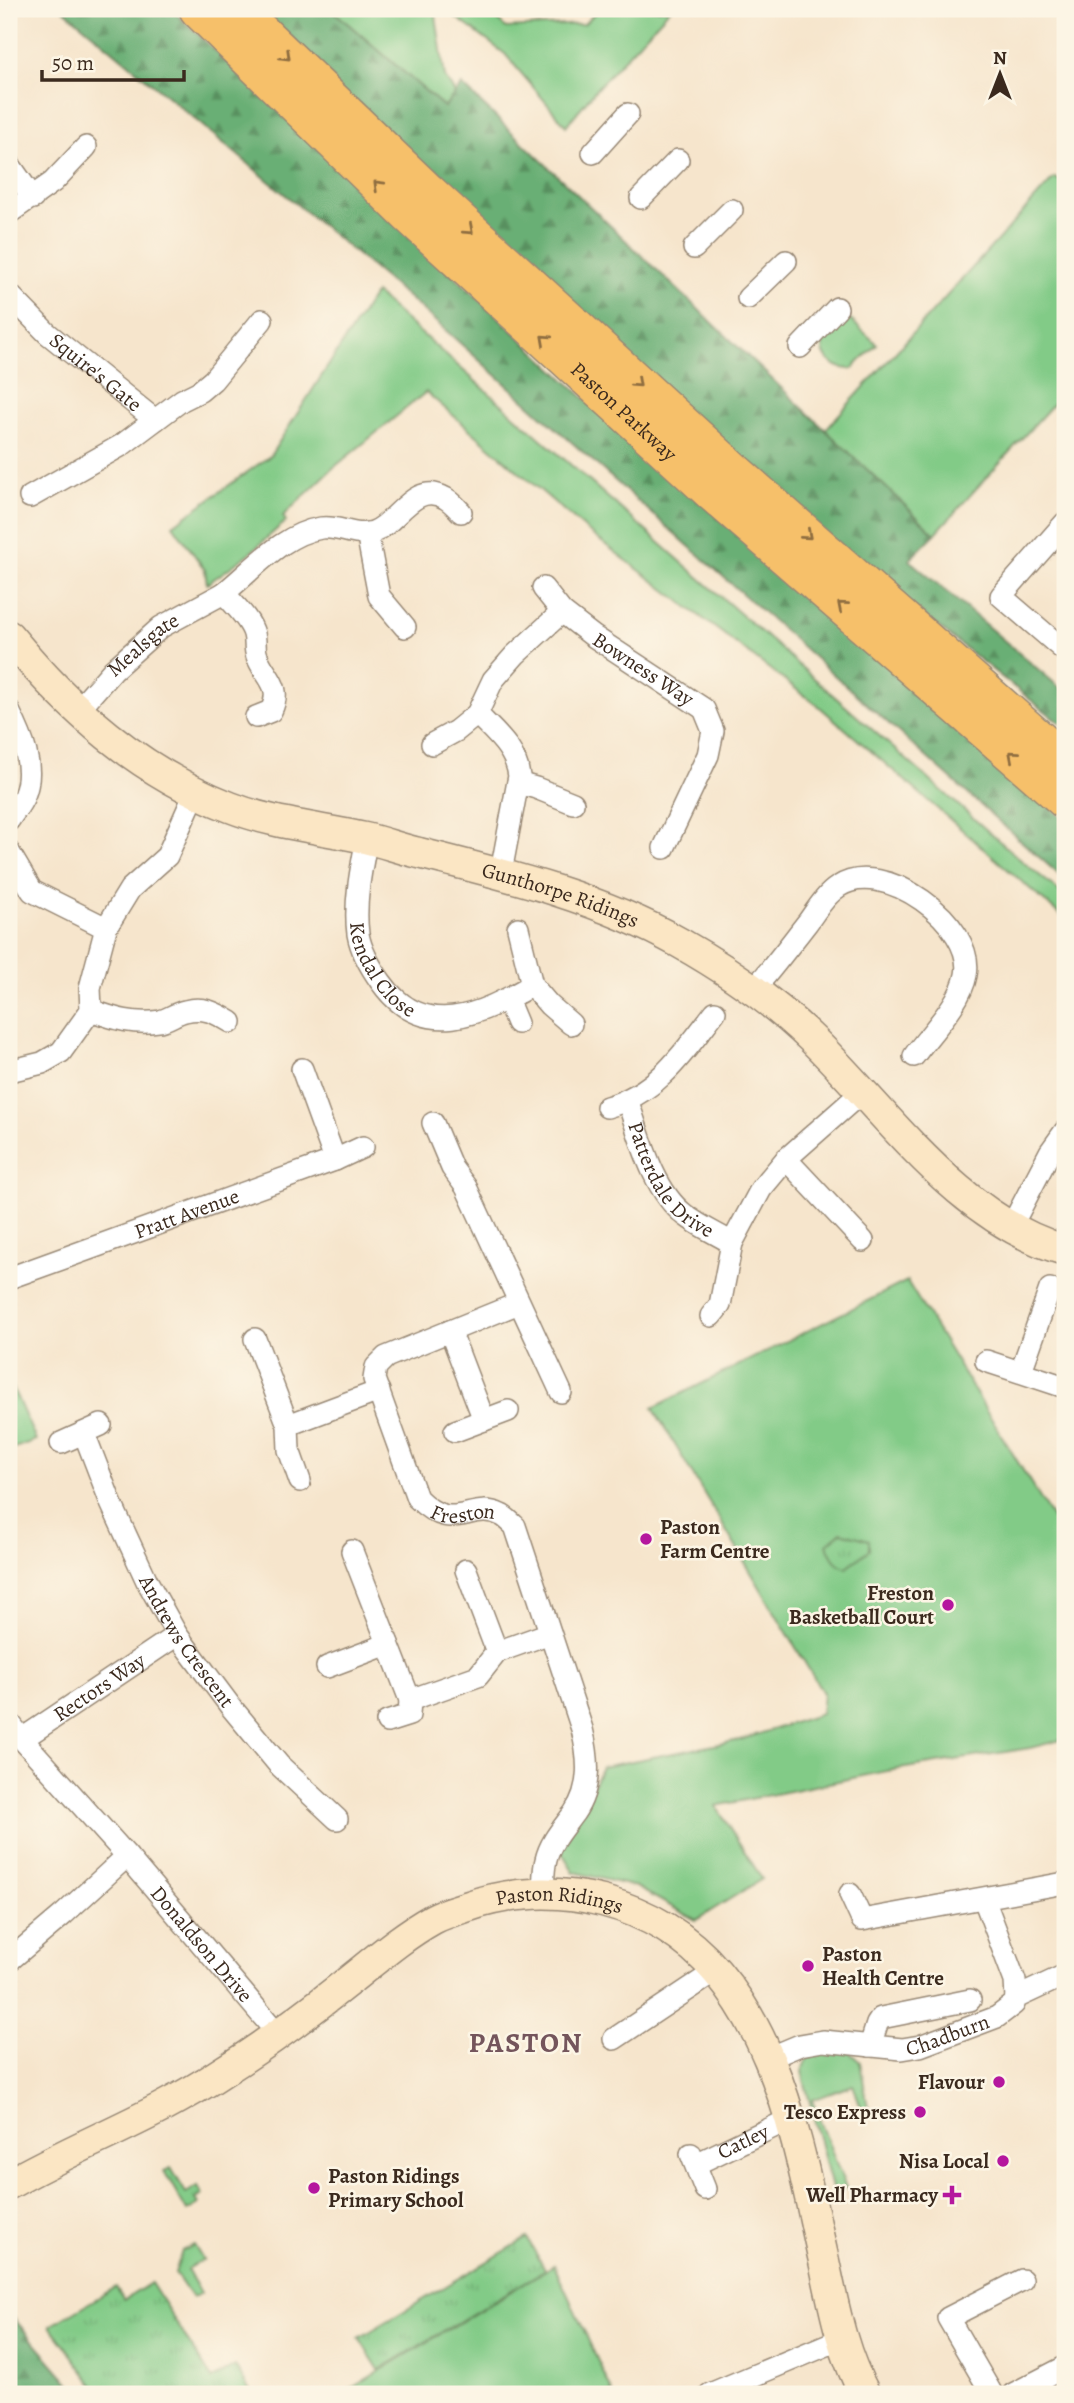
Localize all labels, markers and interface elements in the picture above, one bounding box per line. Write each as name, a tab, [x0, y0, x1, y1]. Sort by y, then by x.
scale bar	[42, 38, 184, 82]
north arrow	[965, 38, 1036, 108]
text: N	[993, 45, 1007, 71]
one-way arrow	[278, 48, 291, 61]
text: 50 m	[52, 49, 94, 77]
one-way arrow	[374, 181, 386, 193]
one-way arrow	[461, 221, 474, 234]
street label: Squire's Gate	[44, 326, 148, 418]
one-way arrow	[540, 335, 553, 348]
street label: Paston Parkway	[564, 356, 684, 468]
one-way arrow	[629, 375, 642, 387]
one-way arrow	[798, 527, 811, 539]
one-way arrow	[837, 602, 850, 614]
street label: Mealsgate	[101, 606, 184, 683]
street label: Bowness Way	[587, 626, 700, 713]
one-way arrow	[1009, 751, 1022, 764]
street label: Gunthorpe Ridings	[479, 856, 644, 934]
street label: Kendal Close	[343, 921, 421, 1024]
street label: Patterdale Drive	[621, 1118, 719, 1244]
street label: Pratt Avenue	[130, 1182, 243, 1246]
street label: Freston	[426, 1497, 497, 1530]
place label: Paston Farm Centre	[660, 1513, 770, 1565]
marker: Paston Farm Centre	[638, 1531, 654, 1547]
street label: Andrews Crescent	[132, 1569, 241, 1713]
place label: Freston Basketball Court	[789, 1579, 934, 1631]
marker: Freston Basketball Court	[940, 1597, 956, 1613]
street label: Rectors Way	[48, 1646, 151, 1728]
street label: Paston Ridings	[493, 1879, 627, 1920]
street label: Donaldson Drive	[144, 1880, 259, 2008]
place label: Paston Health Centre	[822, 1940, 944, 1992]
marker: Paston Health Centre	[800, 1958, 816, 1974]
street label: Chadburn	[904, 2007, 993, 2062]
district label: PASTON	[469, 2024, 583, 2062]
place label: Flavour	[918, 2068, 985, 2096]
marker: Flavour	[991, 2074, 1007, 2090]
place label: Tesco Express	[784, 2098, 906, 2126]
marker: Tesco Express	[912, 2104, 928, 2120]
street label: Catley	[713, 2117, 774, 2166]
place label: Nisa Local	[899, 2147, 989, 2175]
marker: Nisa Local	[995, 2153, 1011, 2169]
place label: Paston Ridings Primary School	[328, 2162, 464, 2214]
marker: Paston Ridings Primary School	[306, 2180, 322, 2196]
place label: Well Pharmacy	[805, 2181, 939, 2209]
marker: Well Pharmacy	[944, 2187, 960, 2203]

